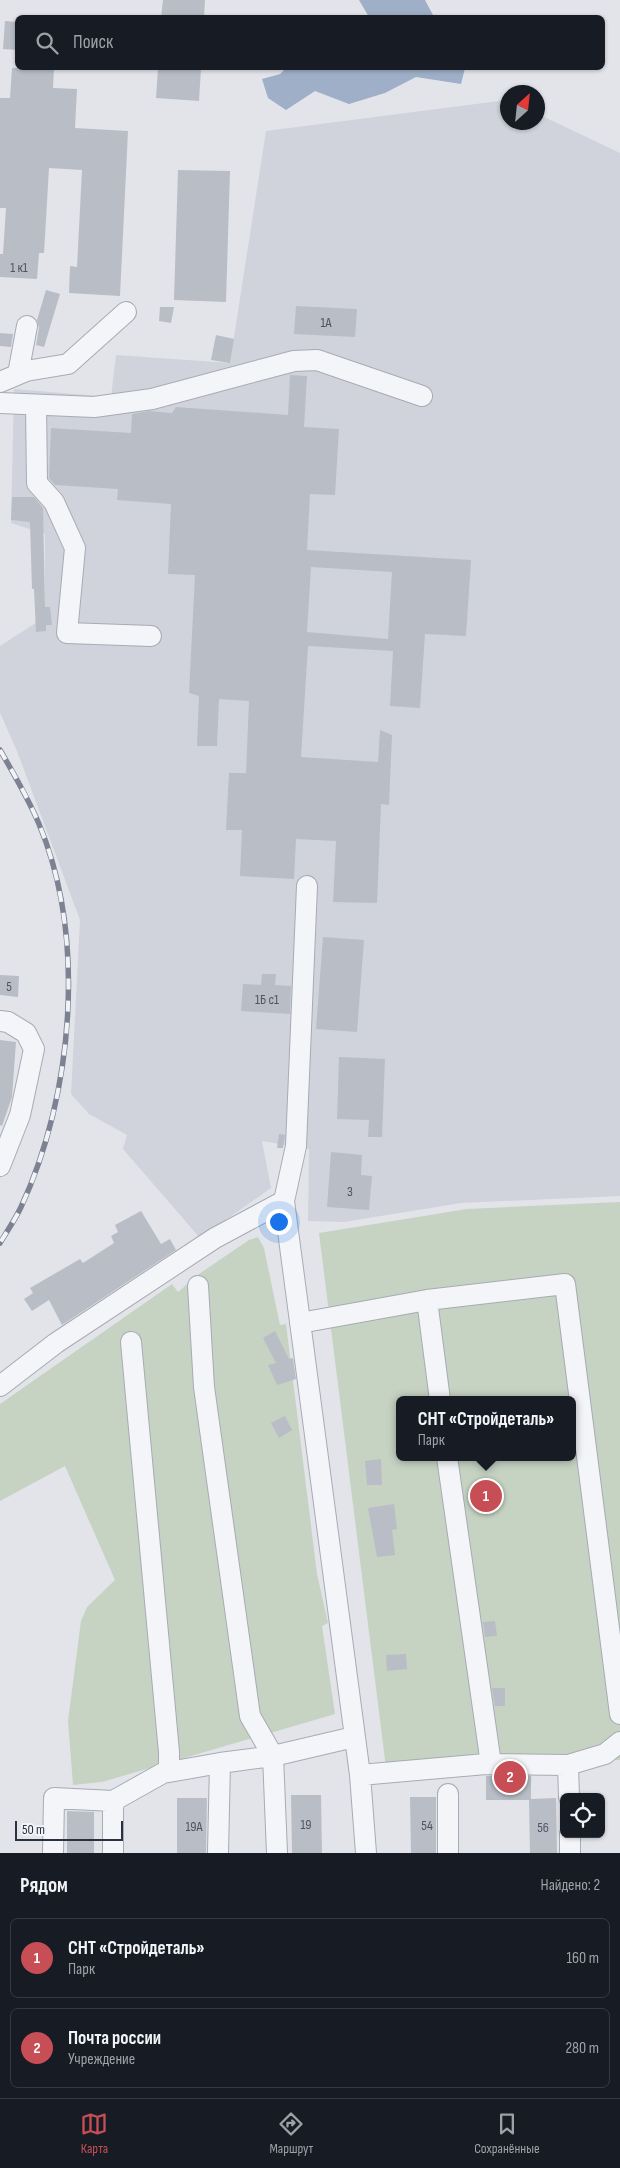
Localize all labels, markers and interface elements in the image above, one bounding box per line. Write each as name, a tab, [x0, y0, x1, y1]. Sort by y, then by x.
search box	[15, 15, 605, 70]
icon: search	[33, 29, 61, 57]
text: Поиск	[73, 31, 113, 54]
north arrow	[500, 85, 545, 130]
house number: 1 к1	[10, 259, 28, 276]
house number: 1А	[320, 314, 333, 331]
house number: 5	[6, 978, 12, 995]
house number: 1Б с1	[255, 991, 279, 1008]
house number: 3	[347, 1183, 353, 1200]
your location	[266, 1209, 292, 1235]
popup	[396, 1396, 576, 1461]
text: СНТ «Стройдеталь»	[418, 1408, 554, 1431]
text: Парк	[418, 1431, 445, 1450]
pin: 1	[470, 1477, 502, 1515]
pin: 2	[494, 1758, 526, 1796]
map controls	[560, 1793, 605, 1838]
button: locate	[560, 1793, 605, 1838]
house number: 19	[300, 1816, 312, 1833]
house number: 54	[421, 1817, 433, 1834]
scale bar	[15, 1818, 122, 1841]
house number: 19А	[185, 1818, 204, 1835]
house number: 56	[537, 1819, 549, 1836]
text: 50 m	[22, 1821, 45, 1838]
text: Рядом	[20, 1873, 68, 1898]
text: Найдено: 2	[541, 1876, 600, 1895]
text: СНТ «Стройдеталь»	[68, 1937, 205, 1960]
text: 1	[34, 1949, 40, 1968]
text: 160 m	[566, 1949, 599, 1968]
text: Парк	[68, 1960, 95, 1979]
text: Почта россии	[68, 2027, 161, 2050]
text: 2	[33, 2039, 41, 2058]
text: 280 m	[565, 2039, 599, 2058]
text: Учреждение	[68, 2050, 135, 2069]
tab: Карта	[80, 2110, 108, 2157]
tab: Маршрут	[269, 2110, 313, 2157]
tab: Сохранённые	[474, 2110, 540, 2157]

